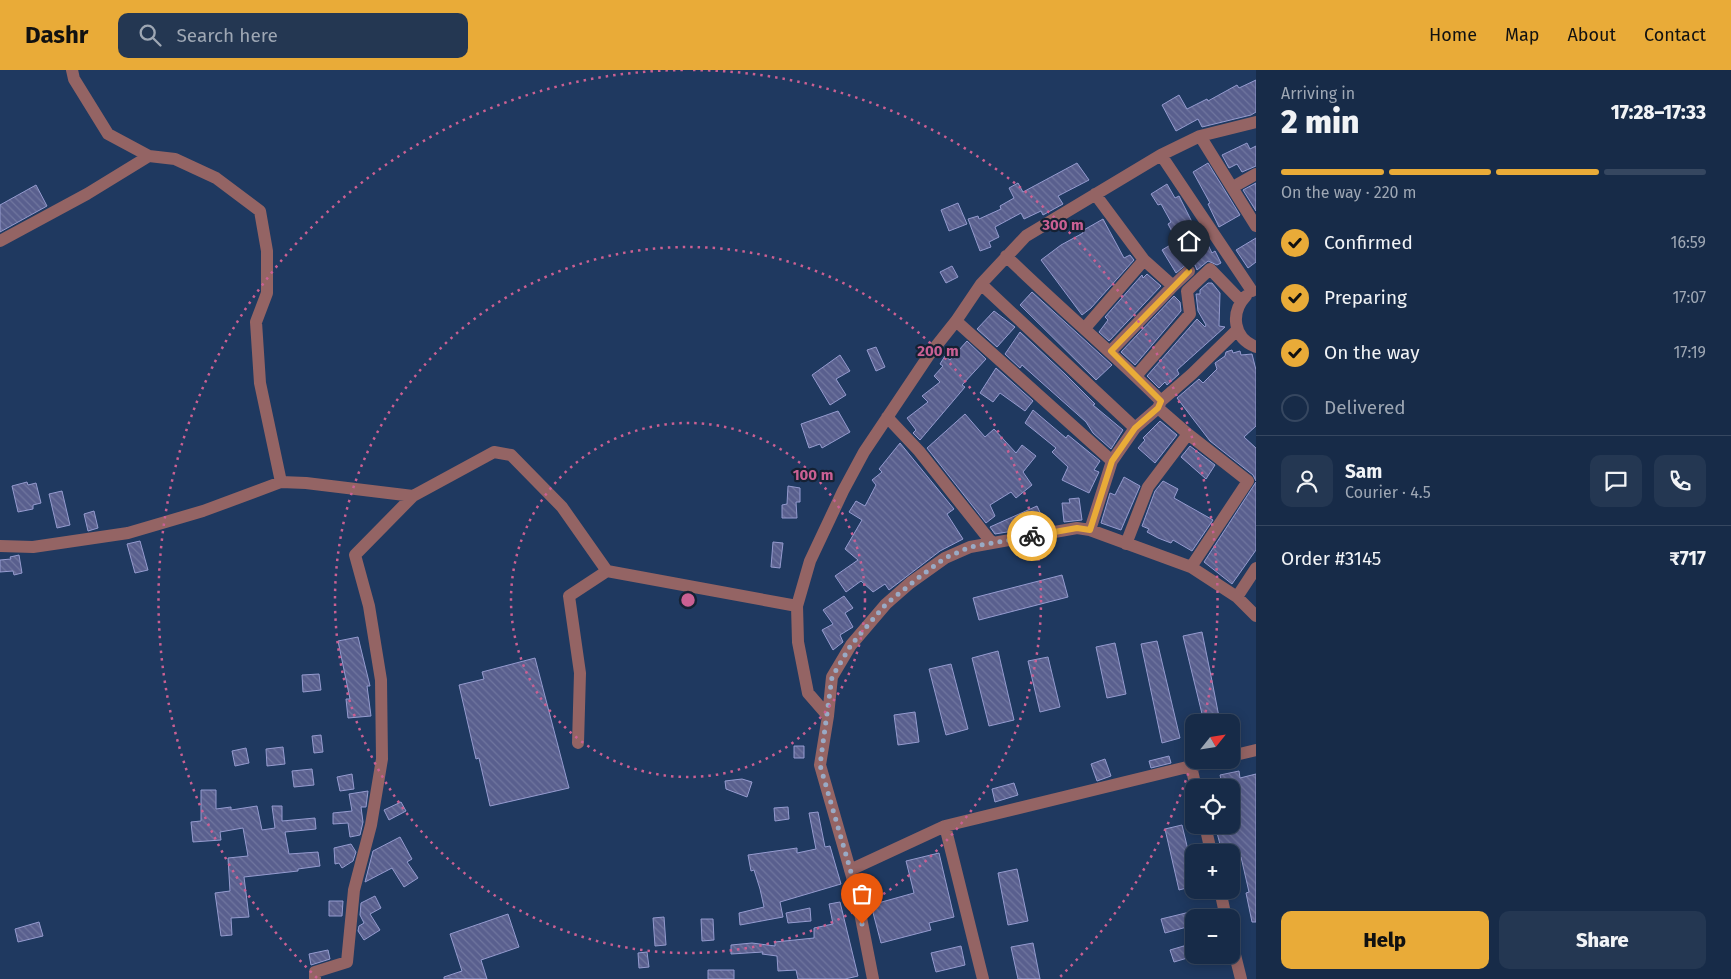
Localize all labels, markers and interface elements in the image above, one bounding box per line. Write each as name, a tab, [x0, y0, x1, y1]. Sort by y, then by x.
search box	[118, 13, 468, 58]
text: Dashr	[25, 21, 88, 49]
icon: search	[136, 21, 164, 49]
text: Search here	[176, 24, 278, 47]
text: Home	[1429, 24, 1477, 46]
text: Map	[1505, 24, 1539, 46]
text: About	[1567, 24, 1616, 46]
text: Contact	[1644, 24, 1706, 46]
text: Arriving in	[1281, 84, 1355, 103]
text: 17:28–17:33	[1611, 101, 1706, 124]
text: 2 min	[1281, 103, 1359, 141]
text: On the way · 220 m	[1281, 183, 1416, 202]
text: 300 m	[1041, 216, 1084, 234]
pin	[1168, 220, 1210, 271]
icon: home	[1175, 227, 1203, 255]
icon: check	[1281, 229, 1309, 257]
text: Confirmed	[1324, 231, 1413, 254]
text: 16:59	[1670, 233, 1706, 252]
icon: check	[1281, 284, 1309, 312]
text: Preparing	[1324, 286, 1407, 309]
text: 17:07	[1672, 288, 1706, 307]
icon: check	[1281, 339, 1309, 367]
text: On the way	[1324, 341, 1420, 364]
text: 200 m	[917, 342, 959, 360]
text: 17:19	[1673, 343, 1706, 362]
text: Delivered	[1324, 396, 1406, 419]
button: person	[1281, 455, 1333, 507]
button: chat	[1590, 455, 1642, 507]
button: phone	[1654, 455, 1706, 507]
text: Sam	[1345, 460, 1382, 483]
text: 100 m	[793, 466, 833, 484]
text: Courier · 4.5	[1345, 483, 1431, 502]
courier	[1007, 511, 1057, 561]
icon: bike	[1018, 522, 1046, 550]
text: Order #3145	[1281, 547, 1381, 570]
text: ₹717	[1669, 547, 1706, 570]
centre of rings	[679, 591, 697, 609]
north arrow	[1185, 714, 1240, 769]
map controls	[1185, 714, 1240, 964]
button: locate	[1185, 779, 1240, 834]
button: +	[1185, 844, 1240, 899]
pin	[841, 873, 883, 924]
icon: bag	[848, 880, 876, 908]
button: −	[1185, 909, 1240, 964]
button: Help	[1281, 911, 1489, 969]
button: Share	[1499, 911, 1706, 969]

